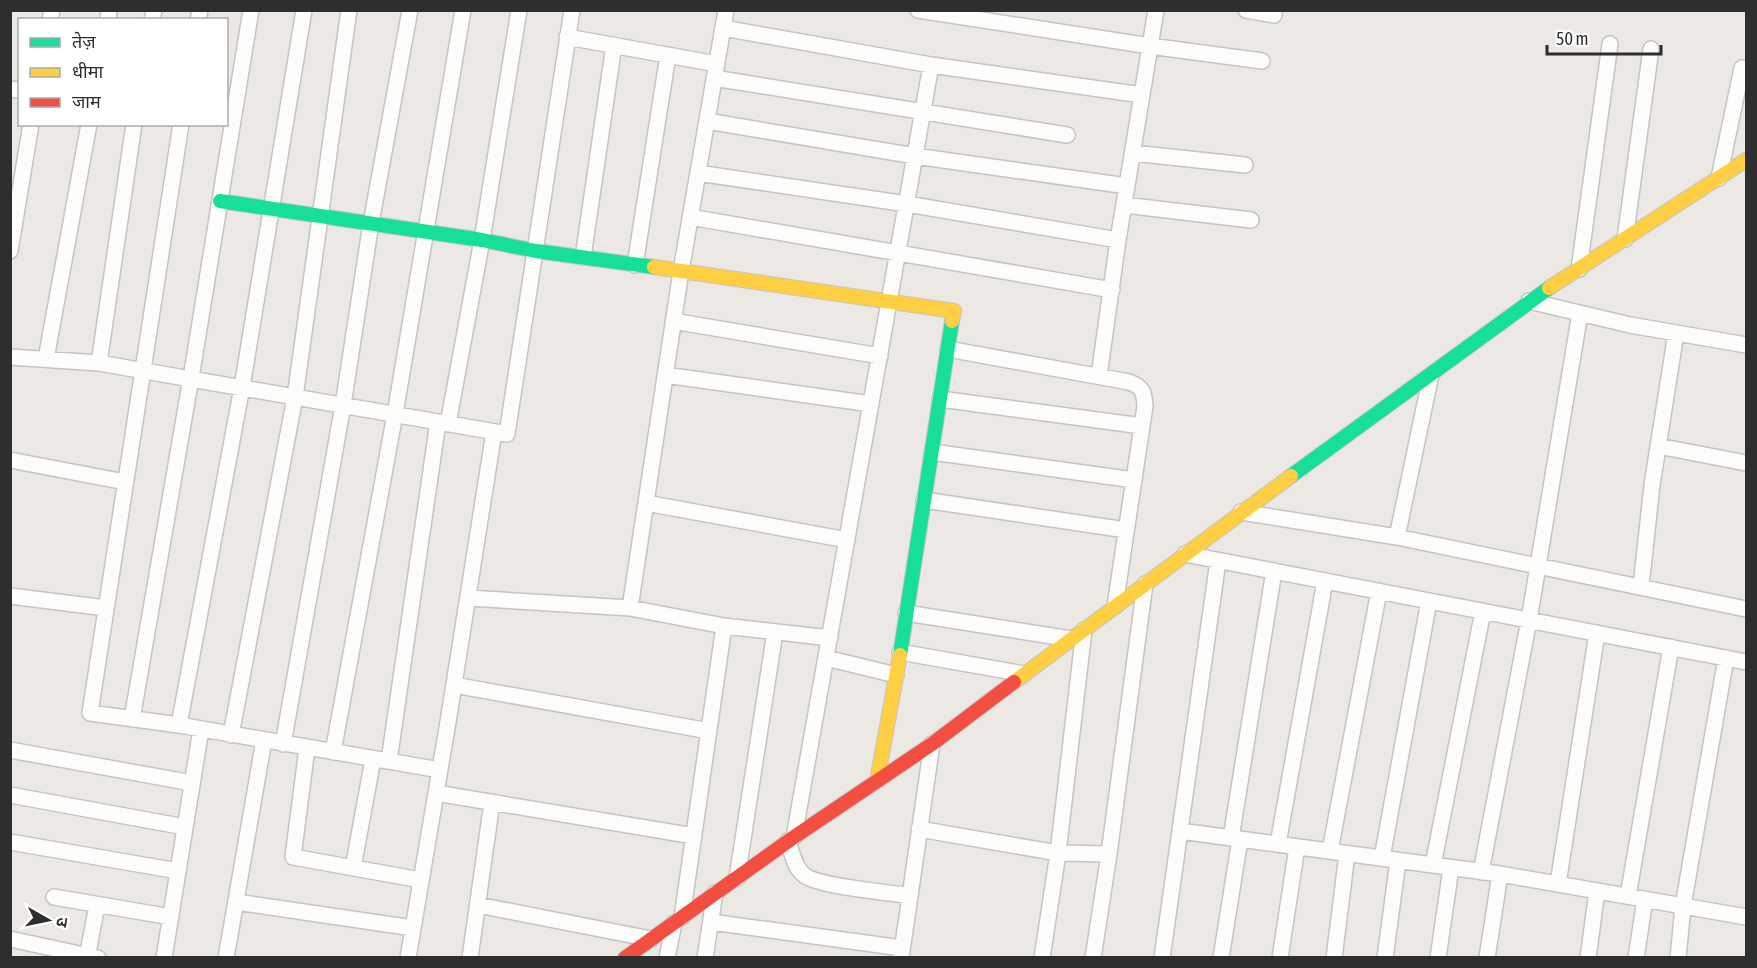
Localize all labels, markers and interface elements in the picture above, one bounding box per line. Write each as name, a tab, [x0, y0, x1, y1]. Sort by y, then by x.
legend	[18, 18, 228, 126]
scale bar	[1547, 18, 1661, 56]
text: 50 m	[1556, 28, 1588, 49]
text: तेज़	[72, 31, 96, 52]
text: धीमा	[72, 61, 103, 82]
text: जाम	[72, 91, 102, 112]
north arrow	[18, 890, 78, 950]
text: उ	[53, 916, 72, 929]

